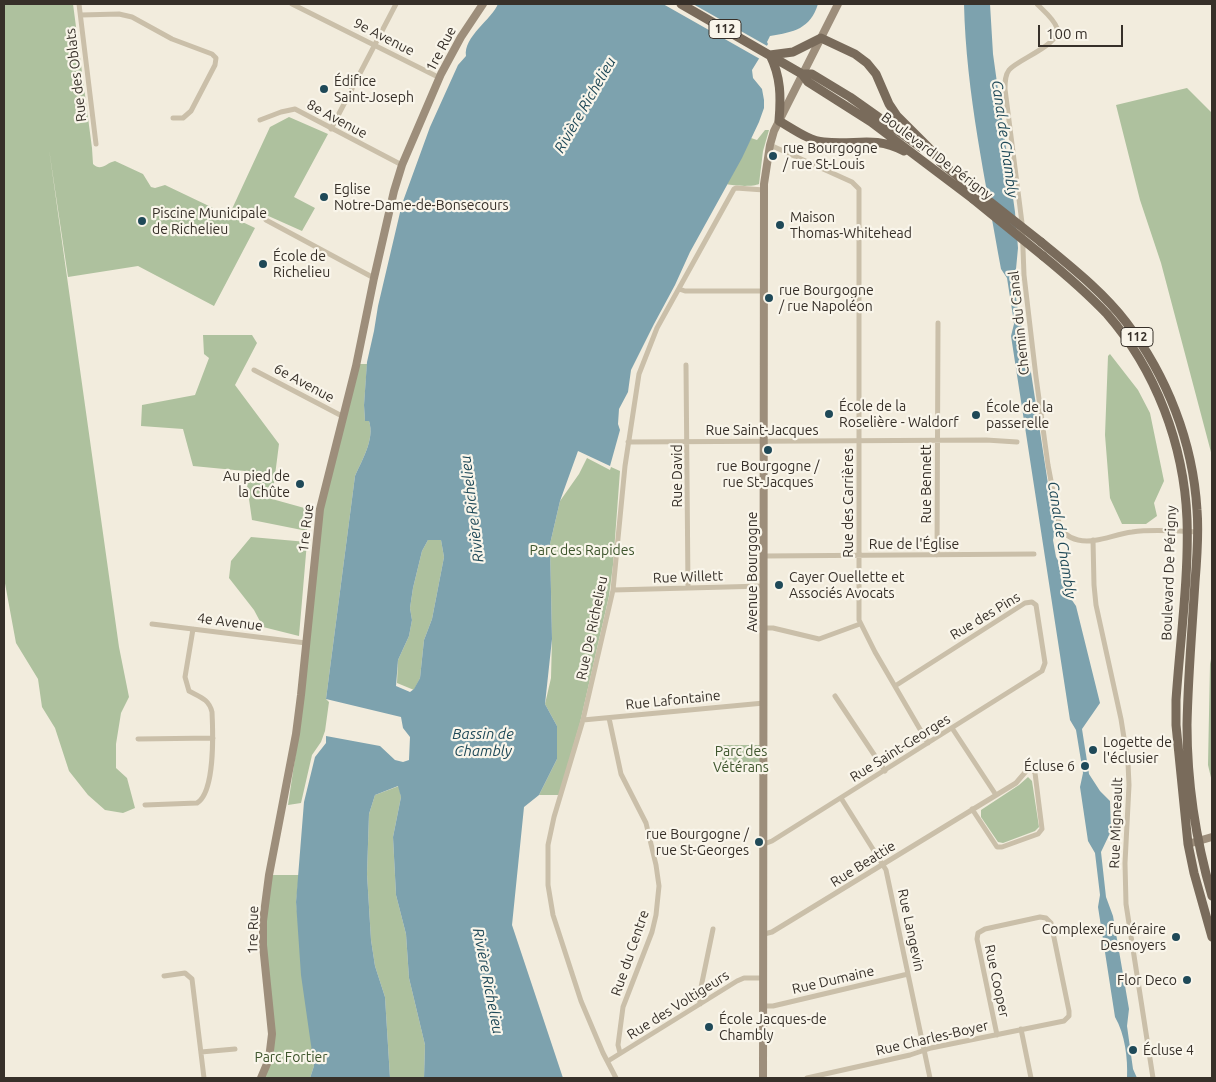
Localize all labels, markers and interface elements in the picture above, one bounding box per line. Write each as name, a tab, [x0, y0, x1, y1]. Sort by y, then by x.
street label: 9e Avenue	[351, 15, 417, 59]
scale bar	[1041, 15, 1126, 47]
road number: 112	[709, 20, 741, 38]
street label: 1re Rue	[422, 24, 460, 74]
text: 100 m	[1046, 25, 1088, 42]
street label: Rue des Oblats	[62, 27, 90, 123]
water label: Rivière Richelieu	[550, 54, 620, 156]
place label: Édifice Saint-Joseph	[334, 73, 414, 105]
water label: Canal de Chambly	[988, 79, 1022, 199]
marker: Édifice Saint-Joseph	[318, 83, 330, 95]
street label: 8e Avenue	[304, 96, 370, 142]
street label: Boulevard De Périgny	[878, 109, 996, 203]
place label: rue Bourgogne / rue St-Louis	[783, 140, 878, 172]
marker: rue Bourgogne / rue St-Louis	[767, 150, 779, 162]
place label: Eglise Notre-Dame-de-Bonsecours	[334, 181, 509, 213]
marker: Eglise Notre-Dame-de-Bonsecours	[318, 191, 330, 203]
place label: Piscine Municipale de Richelieu	[152, 205, 267, 238]
place label: Maison Thomas-Whitehead	[790, 209, 912, 242]
marker: Piscine Municipale de Richelieu	[136, 215, 148, 227]
marker: Maison Thomas-Whitehead	[774, 219, 786, 231]
place label: École de Richelieu	[273, 248, 330, 280]
marker: École de Richelieu	[257, 258, 269, 270]
street label: Chemin du Canal	[1005, 270, 1033, 376]
place label: rue Bourgogne / rue Napoléon	[779, 282, 874, 314]
marker: rue Bourgogne / rue Napoléon	[763, 292, 775, 304]
road number: 112	[1121, 328, 1153, 347]
street label: 6e Avenue	[271, 360, 337, 406]
place label: École de la Roselière - Waldorf	[839, 398, 959, 431]
place label: École de la passerelle	[986, 399, 1053, 432]
marker: École de la Roselière - Waldorf	[823, 408, 835, 420]
marker: École de la passerelle	[970, 409, 982, 421]
street label: Rue Saint-Jacques	[705, 422, 819, 438]
street label: Rue David	[669, 444, 685, 508]
marker: rue Bourgogne / rue St-Jacques	[762, 444, 774, 456]
street label: Rue Bennett	[918, 445, 934, 523]
street label: Rue des Carrières	[840, 448, 856, 558]
water label: Rivière Richelieu	[457, 455, 487, 563]
place label: rue Bourgogne / rue St-Jacques	[717, 458, 819, 491]
place label: Au pied de la Chûte	[223, 468, 290, 501]
marker: Au pied de la Chûte	[294, 478, 306, 490]
water label: Canal de Chambly	[1044, 480, 1080, 600]
street label: 1re Rue	[295, 503, 317, 553]
street label: Boulevard De Périgny	[1158, 505, 1180, 641]
street label: Avenue Bourgogne	[744, 512, 760, 632]
street label: Rue de l'Église	[869, 536, 959, 552]
park label: Parc des Rapides	[529, 542, 635, 558]
street label: Rue Willett	[653, 567, 723, 587]
place label: Cayer Ouellette et Associés Avocats	[789, 569, 905, 602]
street label: Rue De Richelieu	[573, 575, 611, 681]
marker: Cayer Ouellette et Associés Avocats	[773, 579, 785, 591]
street label: Rue des Pins	[947, 589, 1023, 643]
street label: 4e Avenue	[196, 610, 264, 634]
street label: Rue Lafontaine	[625, 687, 721, 713]
street label: Rue Saint-Georges	[847, 710, 953, 786]
water label: Bassin de Chambly	[452, 725, 514, 760]
place label: Logette de l'éclusier	[1103, 734, 1172, 766]
park label: Parc des Vétérans	[713, 743, 769, 776]
marker: Logette de l'éclusier	[1087, 744, 1099, 756]
place label: Écluse 6	[1024, 758, 1075, 774]
marker: Écluse 6	[1079, 760, 1091, 772]
street label: Rue Migneault	[1106, 777, 1126, 869]
place label: rue Bourgogne / rue St-Georges	[646, 826, 749, 859]
marker: rue Bourgogne / rue St-Georges	[753, 836, 765, 848]
street label: Rue Beattie	[827, 837, 899, 891]
street label: Rue Langevin	[894, 887, 928, 973]
street label: 1re Rue	[244, 906, 262, 954]
street label: Rue du Centre	[607, 908, 653, 998]
place label: Complexe funéraire Desnoyers	[1042, 921, 1166, 954]
water label: Rivière Richelieu	[469, 927, 507, 1035]
marker: Complexe funéraire Desnoyers	[1170, 931, 1182, 943]
street label: Rue Cooper	[981, 943, 1013, 1019]
street label: Rue Dumaine	[790, 962, 876, 998]
street label: Rue des Voltigeurs	[624, 967, 732, 1043]
place label: Flor Deco	[1117, 972, 1177, 988]
marker: Flor Deco	[1181, 974, 1193, 986]
place label: École Jacques-de Chambly	[719, 1011, 827, 1044]
street label: Rue Charles-Boyer	[874, 1017, 990, 1059]
marker: École Jacques-de Chambly	[703, 1021, 715, 1033]
place label: Écluse 4	[1143, 1042, 1194, 1058]
marker: Écluse 4	[1127, 1044, 1139, 1056]
park label: Parc Fortier	[254, 1049, 328, 1065]

